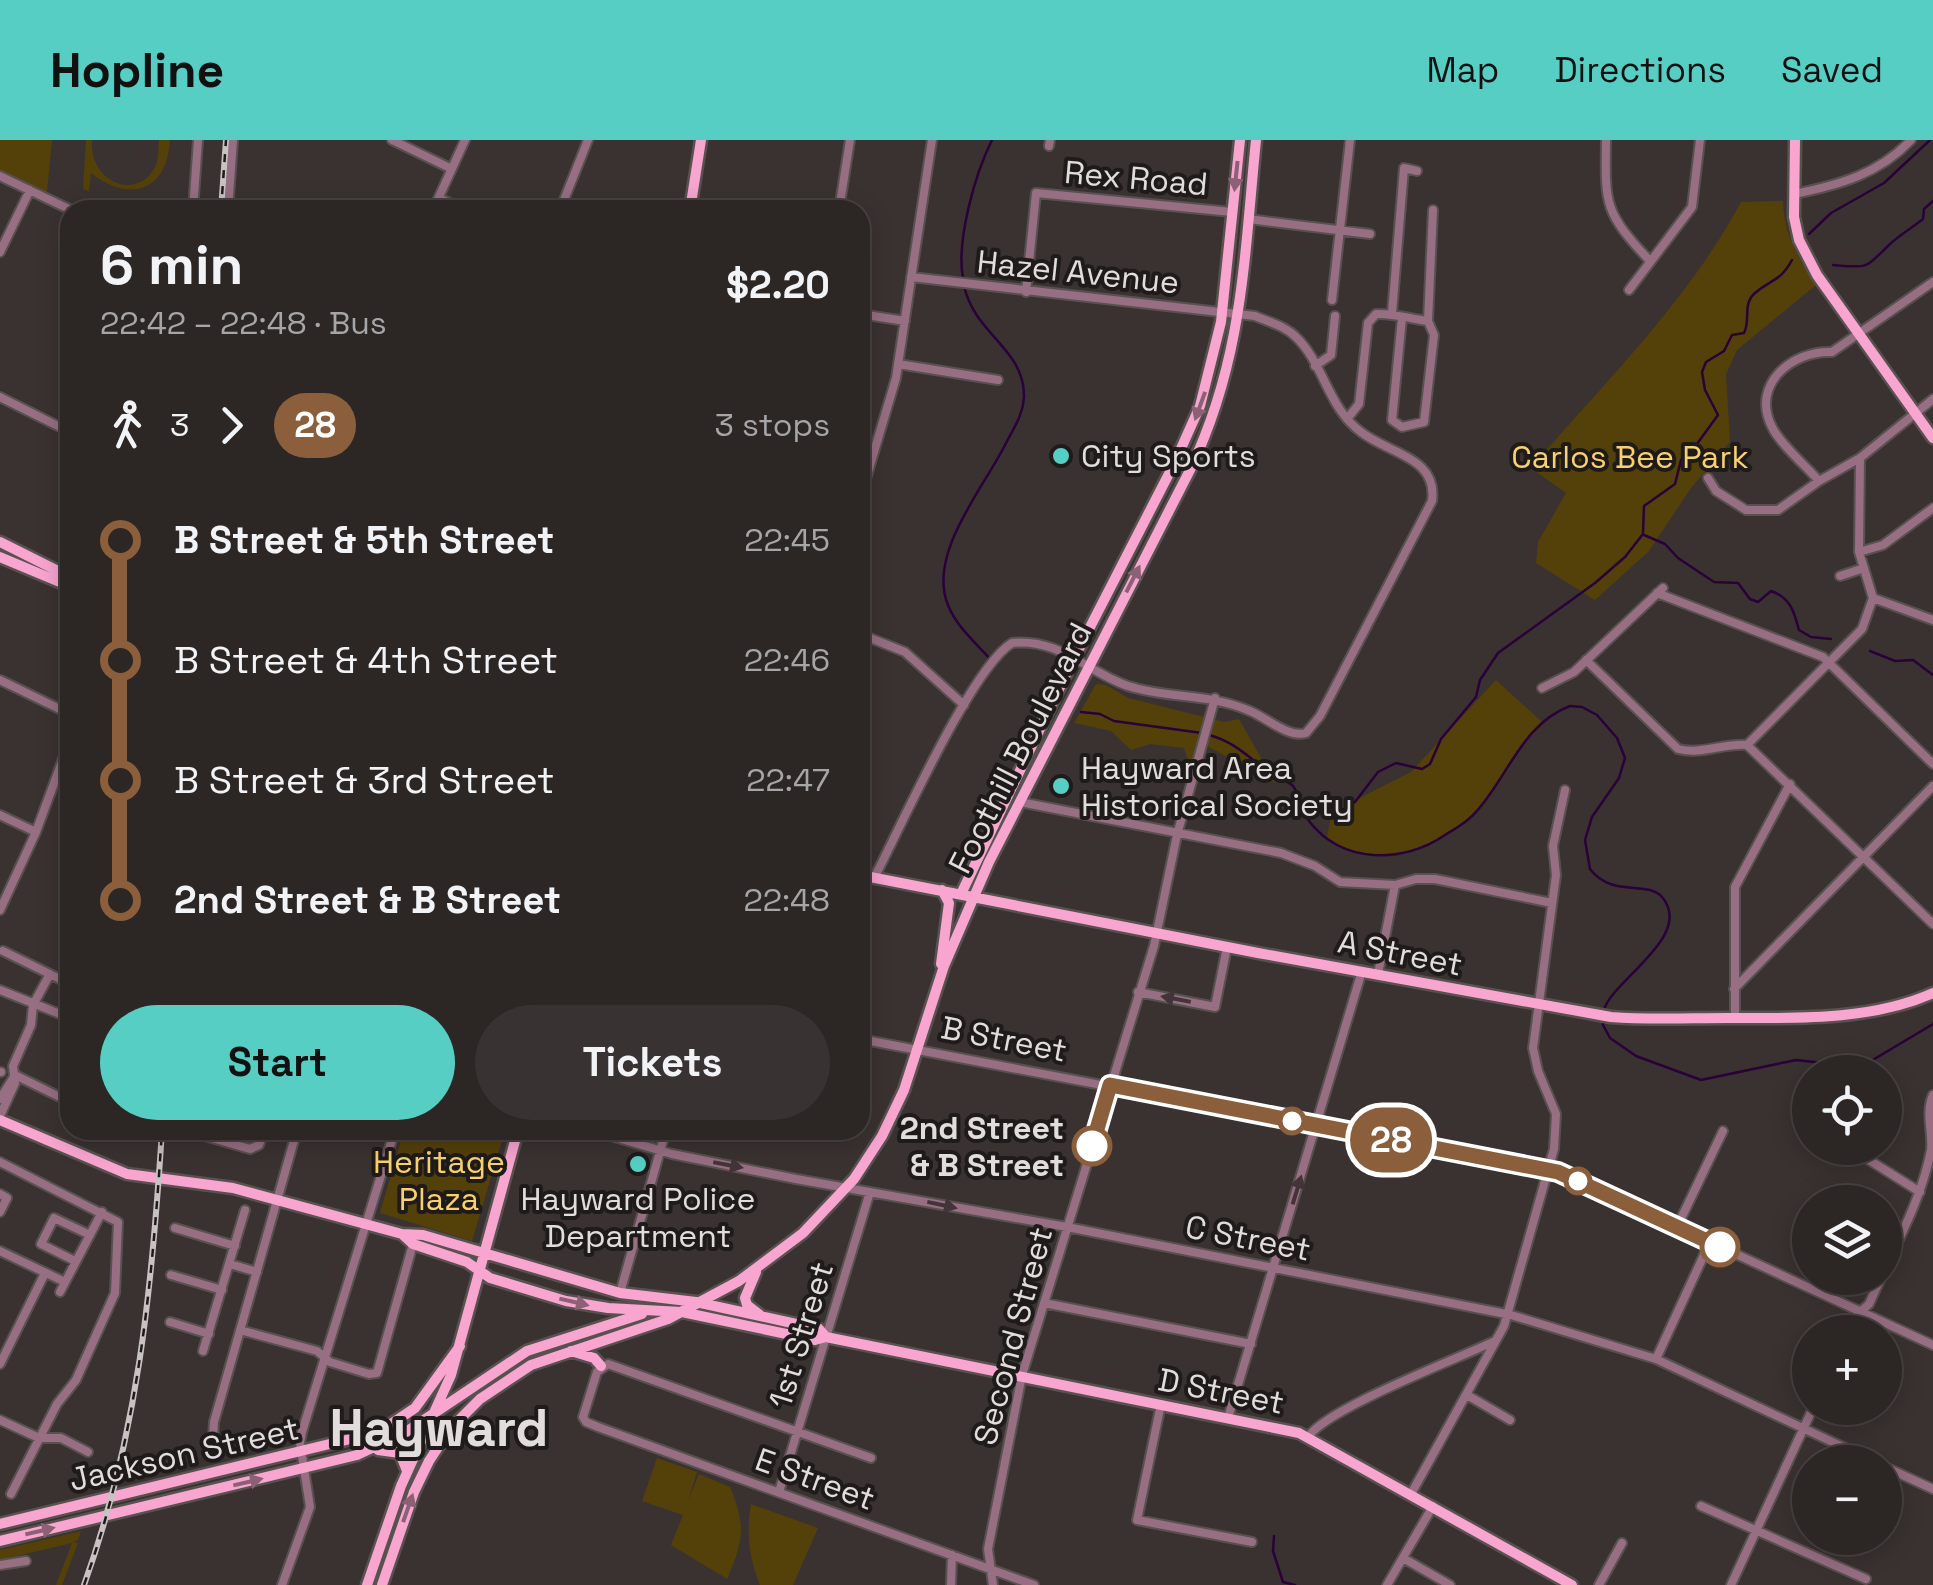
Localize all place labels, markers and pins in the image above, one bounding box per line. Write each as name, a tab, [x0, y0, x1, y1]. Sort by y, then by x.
place label: City Sports	[1081, 436, 1256, 476]
marker: City Sports	[1050, 445, 1072, 467]
place label: Hayward Area Historical Society	[1081, 748, 1353, 825]
marker: Hayward Area Historical Society	[1050, 775, 1072, 797]
place label: 2nd Street & B Street	[900, 1108, 1064, 1185]
unlabelled marker	[1279, 1108, 1305, 1134]
marker: 2nd Street & B Street	[1073, 1127, 1111, 1165]
marker: Hayward Police Department	[627, 1153, 649, 1175]
unlabelled marker	[1565, 1168, 1591, 1194]
place label: Hayward Police Department	[521, 1179, 755, 1256]
unlabelled marker	[1701, 1228, 1739, 1266]

